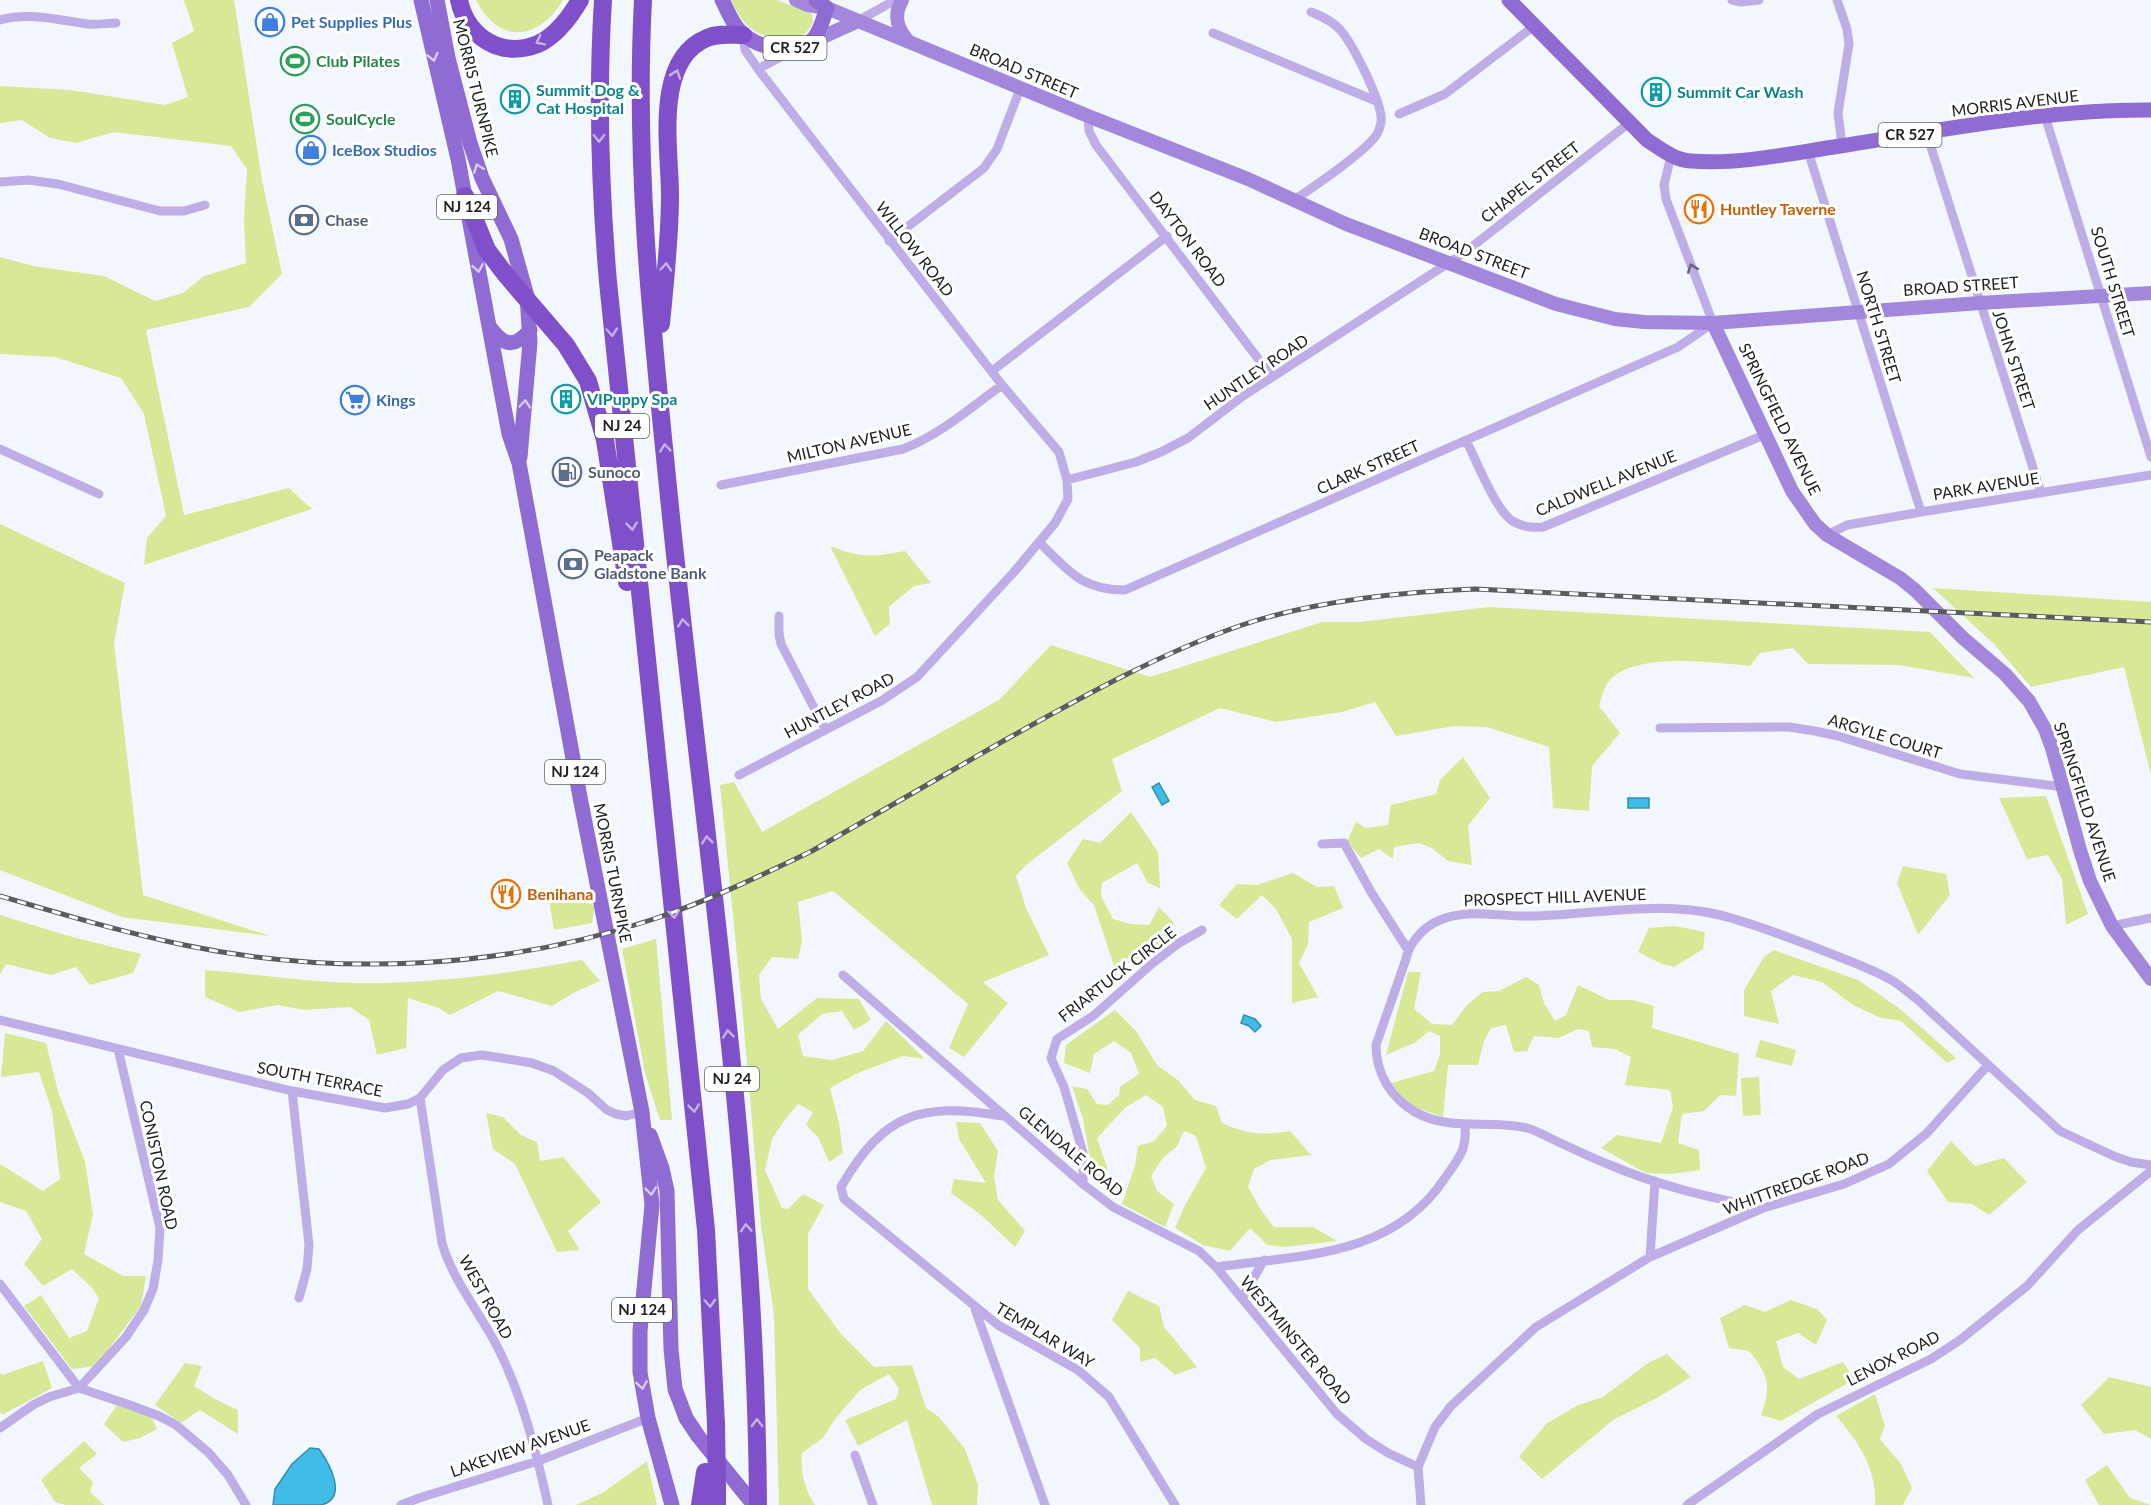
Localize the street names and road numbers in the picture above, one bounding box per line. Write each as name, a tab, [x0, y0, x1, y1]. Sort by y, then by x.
street label: MORRIS TURNPIKE	[450, 17, 503, 159]
road number: CR 527	[764, 36, 826, 60]
street label: BROAD STREET	[967, 39, 1082, 102]
street label: MORRIS AVENUE	[1950, 85, 2079, 120]
road number: CR 527	[1878, 123, 1942, 147]
street label: CHAPEL STREET	[1476, 137, 1583, 226]
street label: DAYTON ROAD	[1146, 187, 1231, 290]
road number: NJ 124	[437, 195, 497, 219]
street label: WILLOW ROAD	[872, 197, 958, 300]
street label: BROAD STREET	[1417, 223, 1532, 282]
street label: SOUTH STREET	[2088, 224, 2140, 340]
street label: NORTH STREET	[1853, 268, 1906, 386]
street label: BROAD STREET	[1902, 272, 2020, 299]
street label: JOHN STREET	[1989, 307, 2040, 413]
street label: HUNTLEY ROAD	[1200, 330, 1312, 414]
street label: SPRINGFIELD AVENUE	[1735, 340, 1826, 498]
road number: NJ 24	[595, 414, 649, 438]
street label: MILTON AVENUE	[785, 419, 913, 466]
street label: CLARK STREET	[1313, 435, 1423, 498]
street label: CALDWELL AVENUE	[1533, 446, 1679, 520]
street label: PARK AVENUE	[1932, 468, 2040, 503]
street label: HUNTLEY ROAD	[780, 668, 897, 742]
street label: ARGYLE COURT	[1826, 709, 1945, 762]
street label: SPRINGFIELD AVENUE	[2051, 720, 2120, 884]
road number: NJ 124	[545, 760, 605, 784]
street label: MORRIS TURNPIKE	[591, 801, 636, 944]
street label: PROSPECT HILL AVENUE	[1463, 884, 1647, 909]
street label: FRIARTUCK CIRCLE	[1054, 922, 1179, 1025]
street label: SOUTH TERRACE	[256, 1057, 385, 1100]
road number: NJ 24	[705, 1067, 759, 1091]
street label: CONISTON ROAD	[136, 1098, 183, 1231]
street label: GLENDALE ROAD	[1015, 1101, 1128, 1200]
street label: WHITTREDGE ROAD	[1720, 1147, 1871, 1218]
street label: WEST ROAD	[456, 1251, 517, 1342]
street label: WESTMINSTER ROAD	[1237, 1271, 1356, 1408]
road number: NJ 124	[612, 1298, 672, 1322]
street label: TEMPLAR WAY	[992, 1298, 1098, 1371]
street label: LENOX ROAD	[1843, 1326, 1942, 1389]
street label: LAKEVIEW AVENUE	[447, 1415, 592, 1480]

